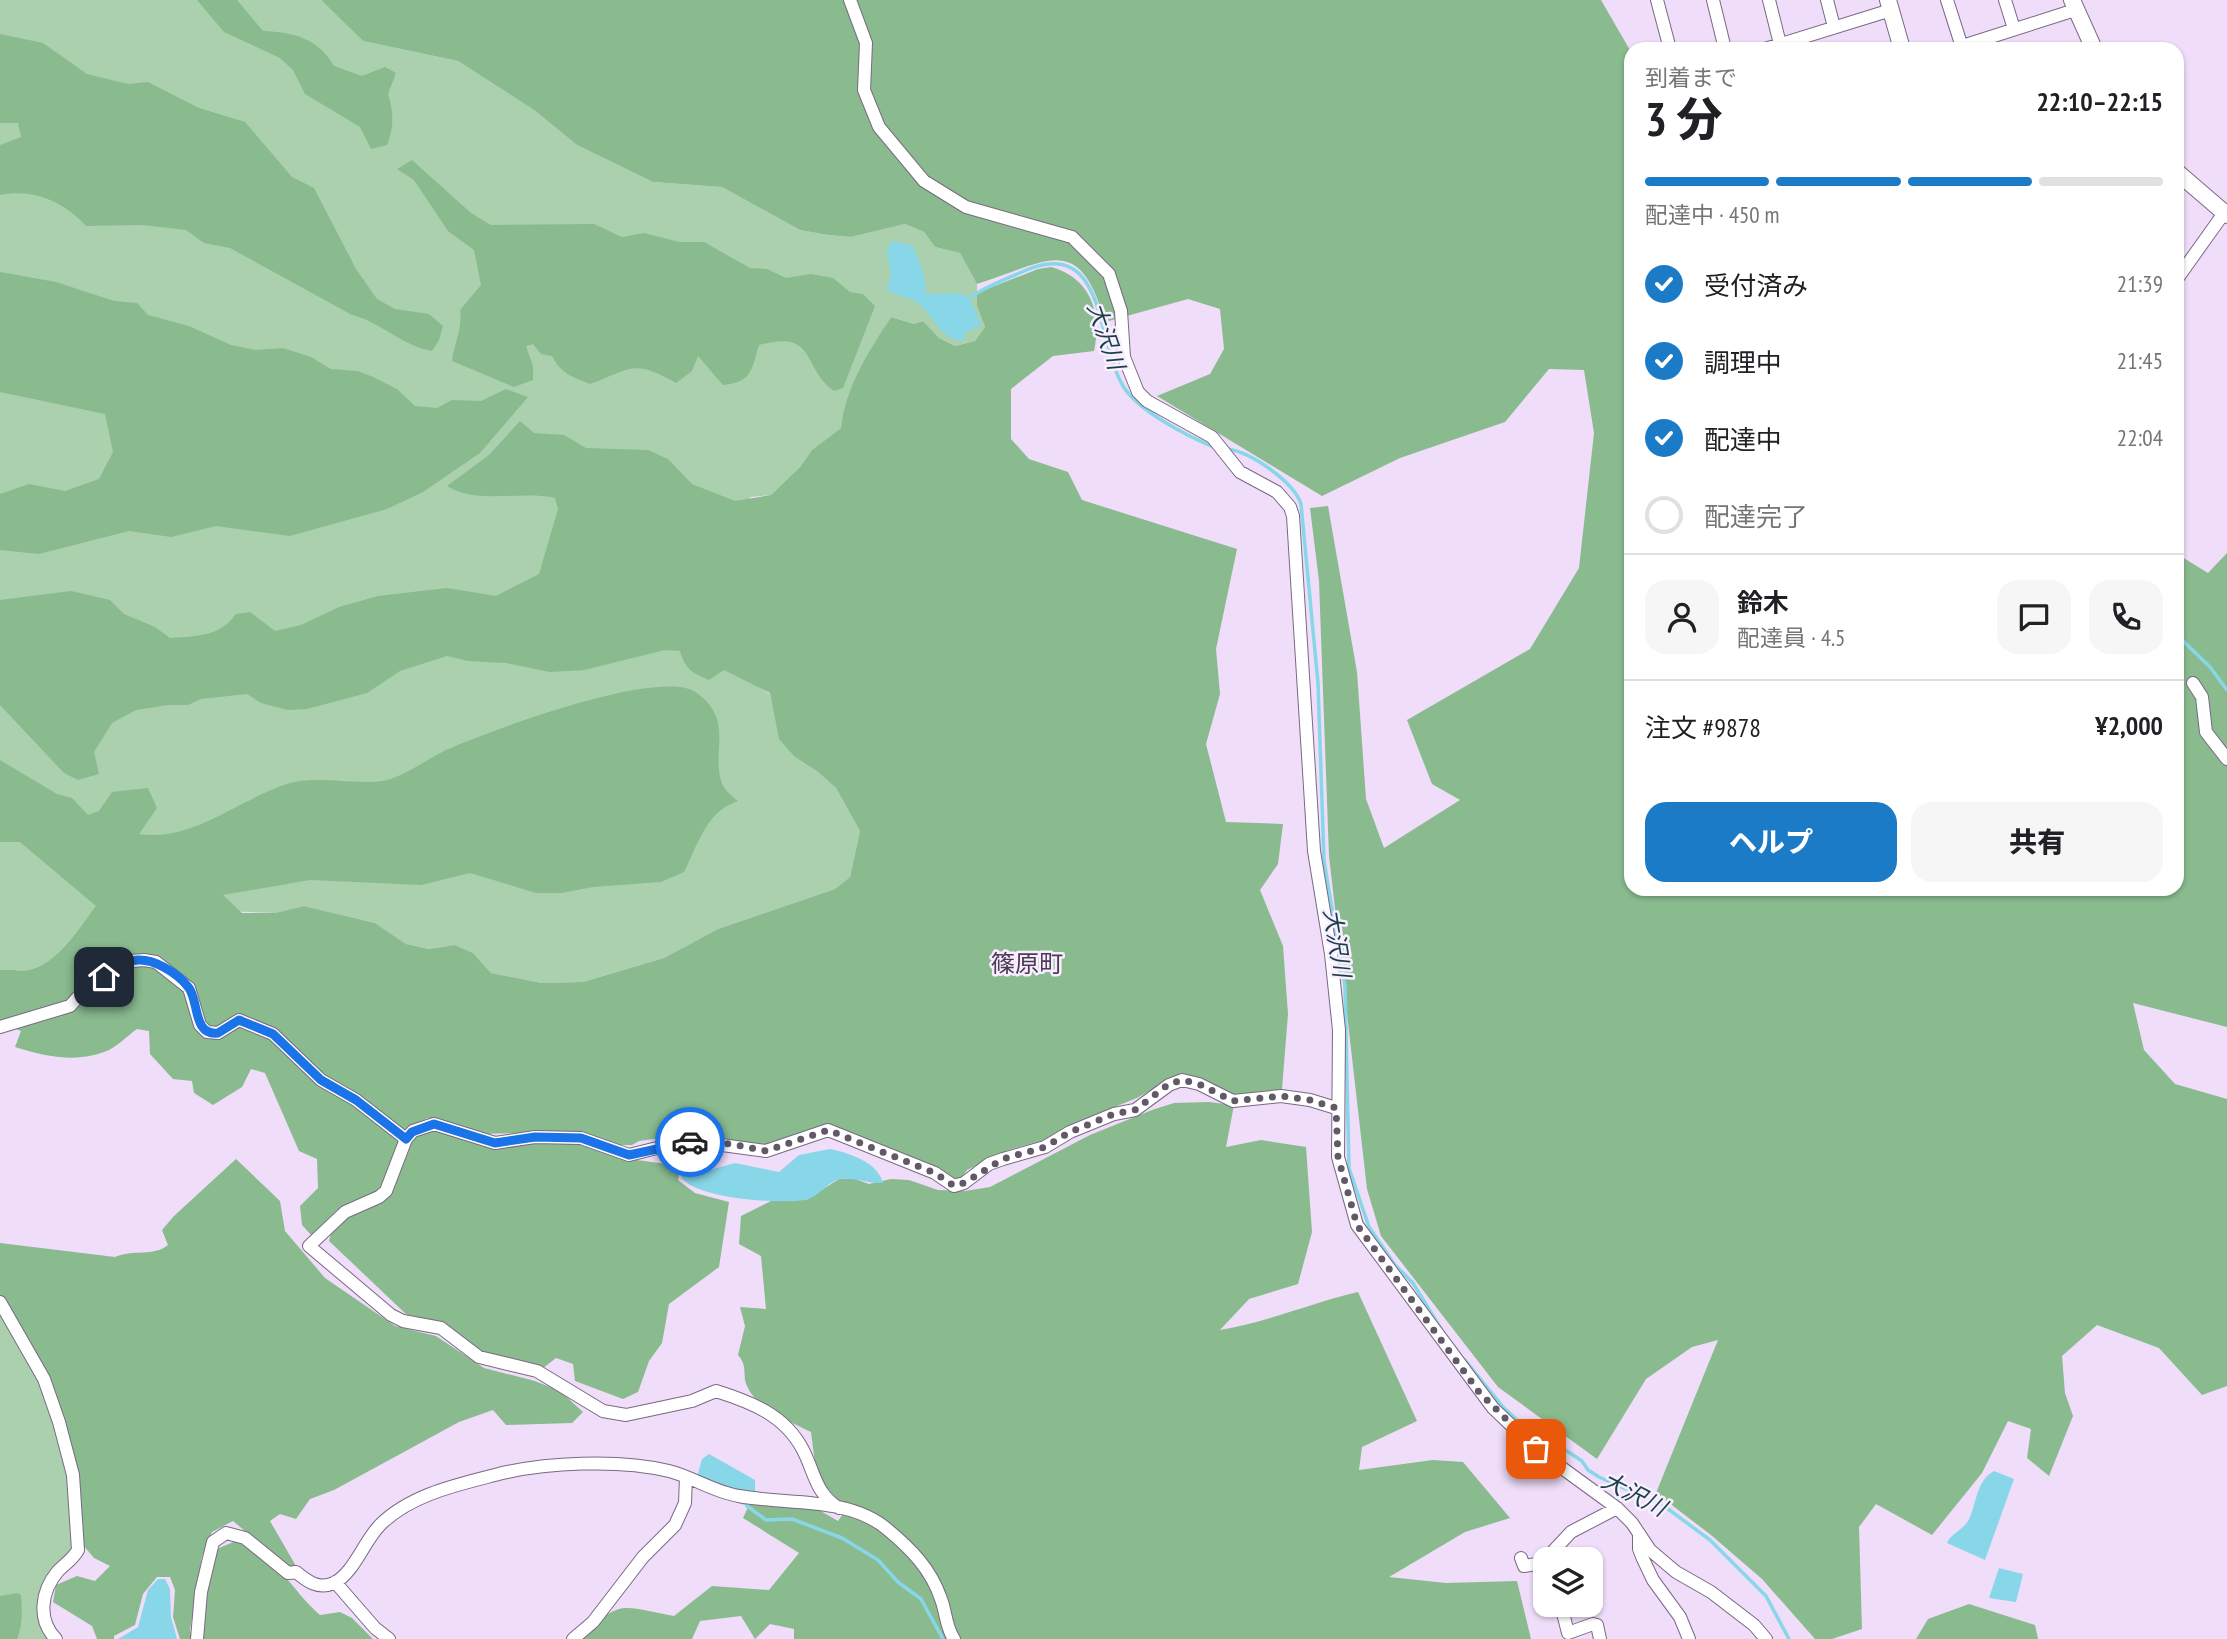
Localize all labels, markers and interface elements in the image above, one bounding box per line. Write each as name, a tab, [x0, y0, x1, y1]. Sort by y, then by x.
text: 到着まで	[1645, 63, 1737, 92]
text: 22:10–22:15	[2036, 85, 2163, 118]
text: 3 分	[1645, 89, 1722, 149]
text: 配達中 · 450 m	[1645, 200, 1780, 229]
icon: check	[1645, 265, 1683, 303]
text: 受付済み	[1704, 269, 1808, 302]
text: 21:39	[2117, 269, 2163, 298]
water label: 大沢川	[1082, 298, 1132, 376]
icon: check	[1645, 342, 1683, 380]
text: 調理中	[1704, 346, 1782, 379]
text: 21:45	[2117, 346, 2163, 375]
icon: check	[1645, 419, 1683, 457]
text: 配達中	[1704, 423, 1782, 456]
text: 22:04	[2117, 423, 2163, 452]
text: 配達完了	[1704, 500, 1808, 533]
button: person	[1645, 580, 1719, 654]
button: chat	[1997, 580, 2071, 654]
button: phone	[2089, 580, 2163, 654]
text: 鈴木	[1737, 586, 1789, 619]
text: 配達員 · 4.5	[1737, 623, 1845, 652]
text: ¥2,000	[2095, 709, 2163, 742]
text: 注文 #9878	[1645, 711, 1761, 744]
button: ヘルプ	[1645, 802, 1897, 882]
button: 共有	[1911, 802, 2163, 882]
water label: 大沢川	[1318, 907, 1358, 982]
pin	[74, 947, 134, 1007]
district label: 篠原町	[991, 948, 1063, 979]
icon: home	[85, 958, 123, 996]
courier	[655, 1107, 725, 1177]
icon: car	[671, 1123, 709, 1161]
pin	[1506, 1419, 1566, 1479]
icon: bag	[1517, 1430, 1555, 1468]
water label: 大沢川	[1597, 1465, 1674, 1523]
map controls	[1533, 1547, 1603, 1617]
button: layers	[1533, 1547, 1603, 1617]

